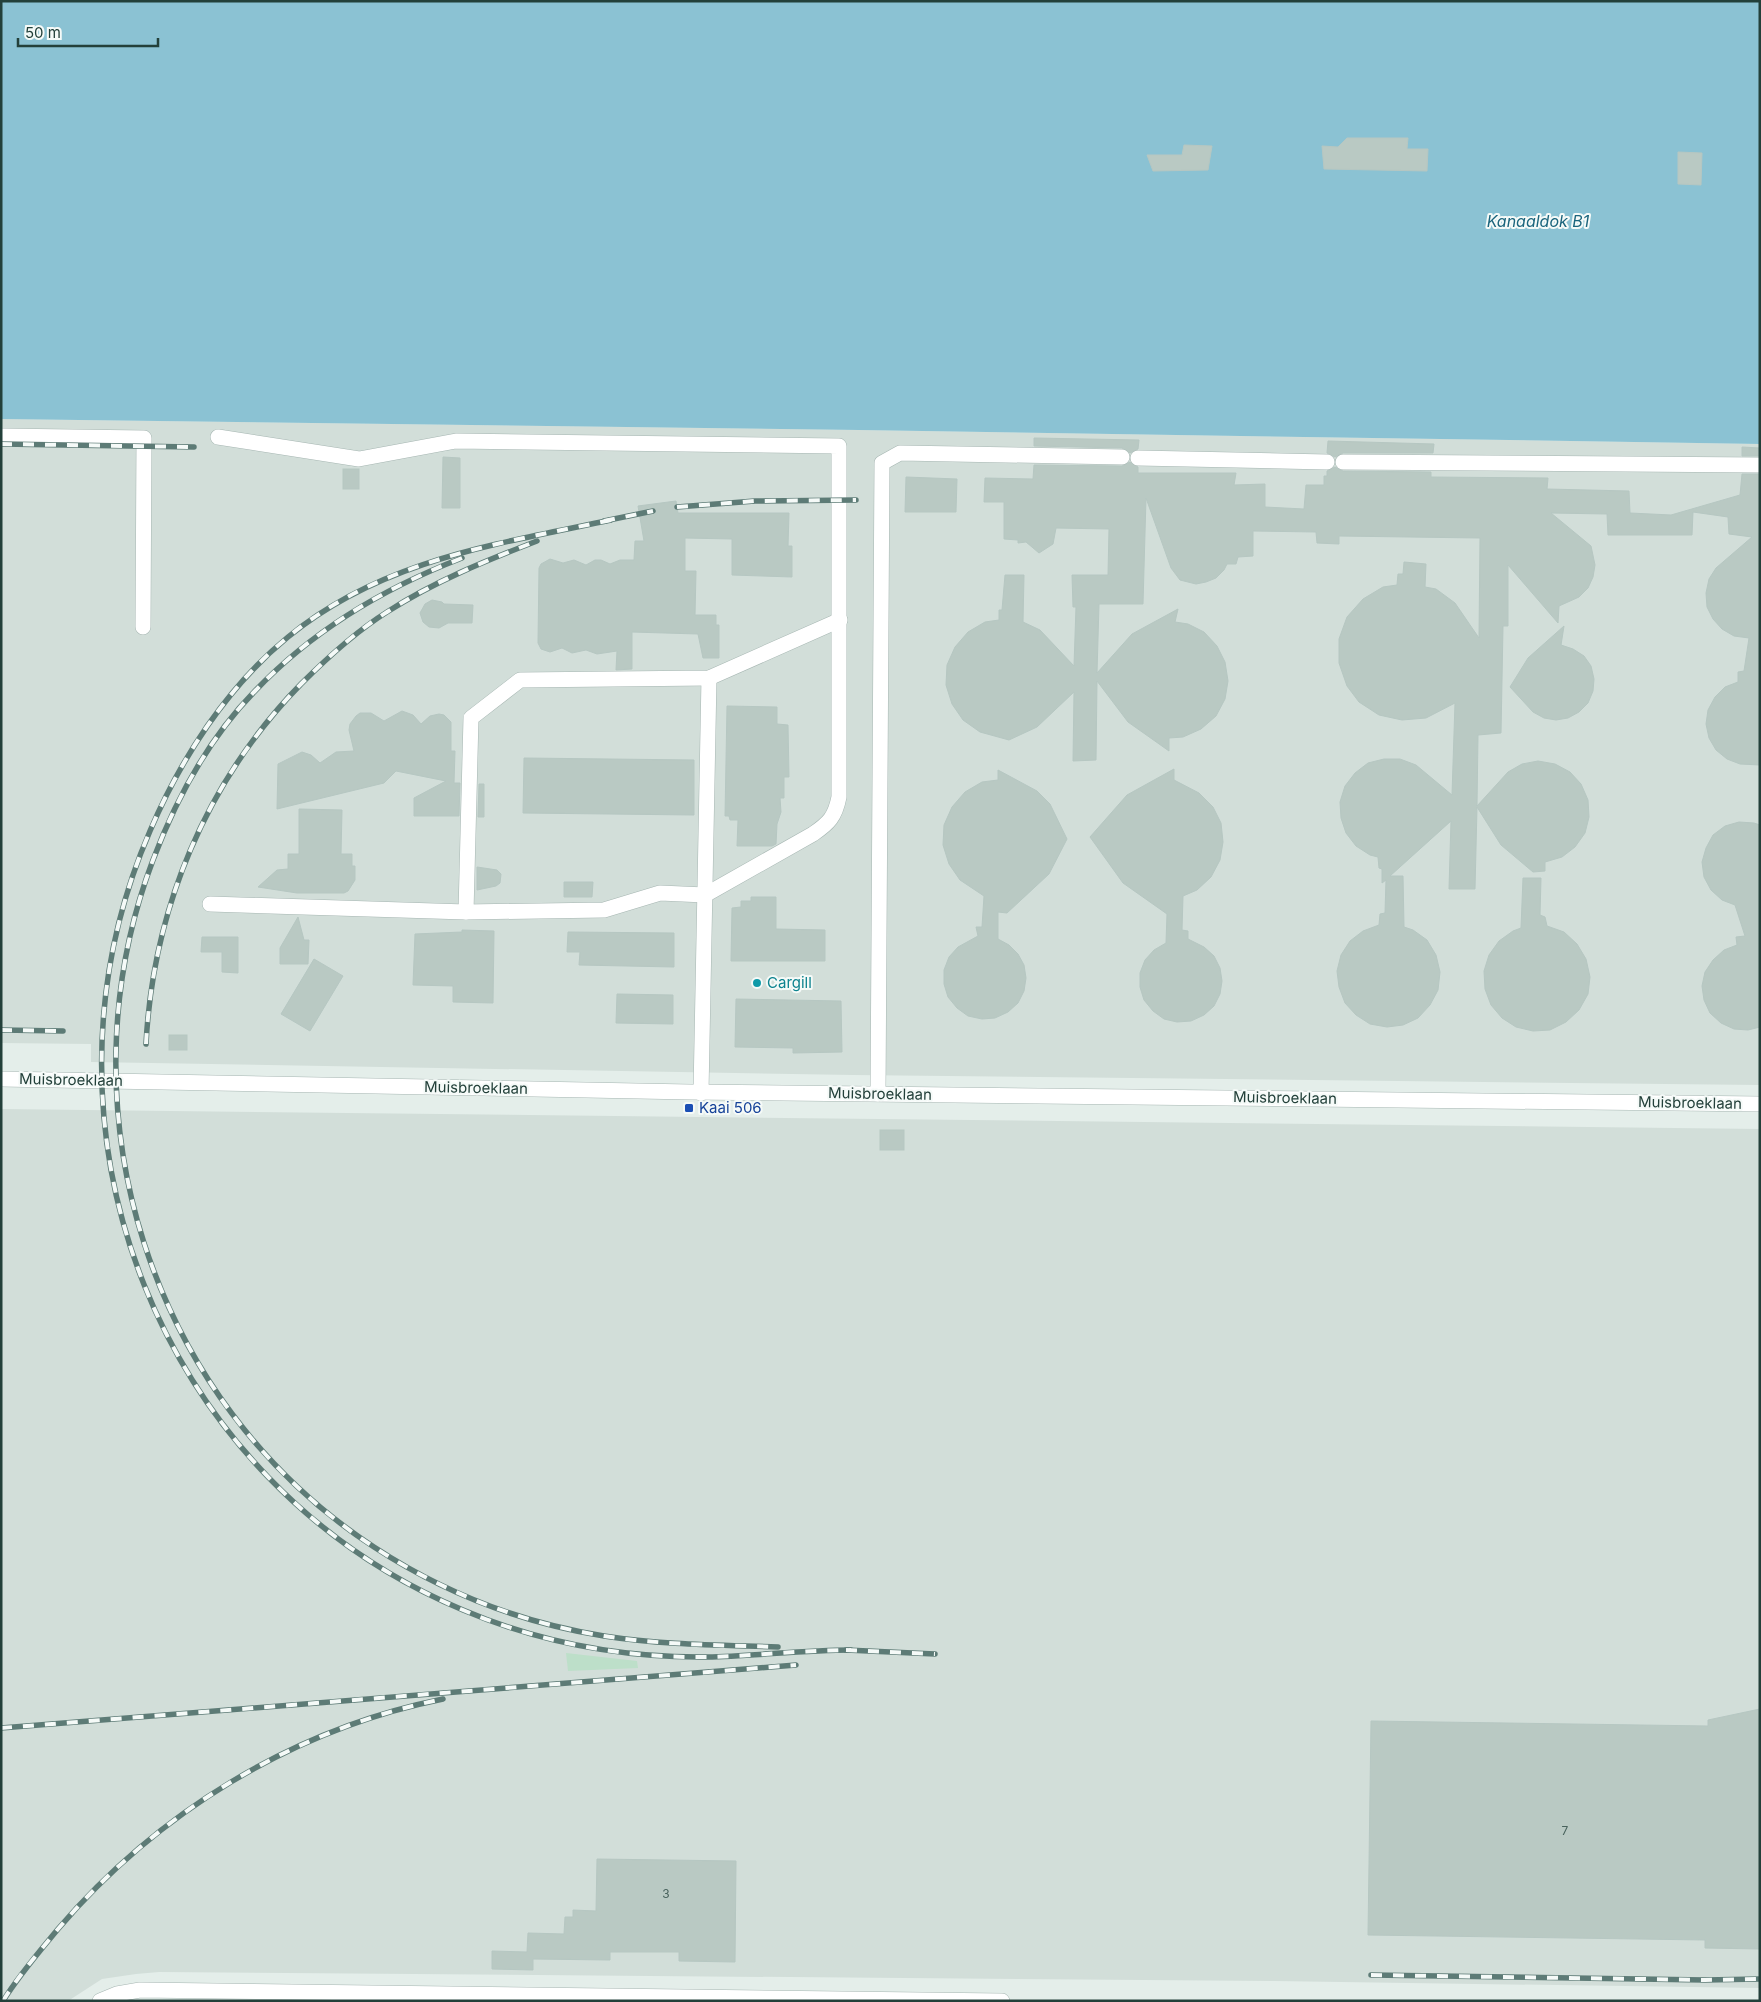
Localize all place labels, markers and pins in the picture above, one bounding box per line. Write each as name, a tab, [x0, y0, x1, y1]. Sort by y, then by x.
place label: Cargill	[767, 973, 812, 992]
marker: Cargill	[751, 977, 763, 989]
place label: Kaai 506	[699, 1098, 762, 1117]
marker: Kaai 506	[683, 1102, 695, 1114]

